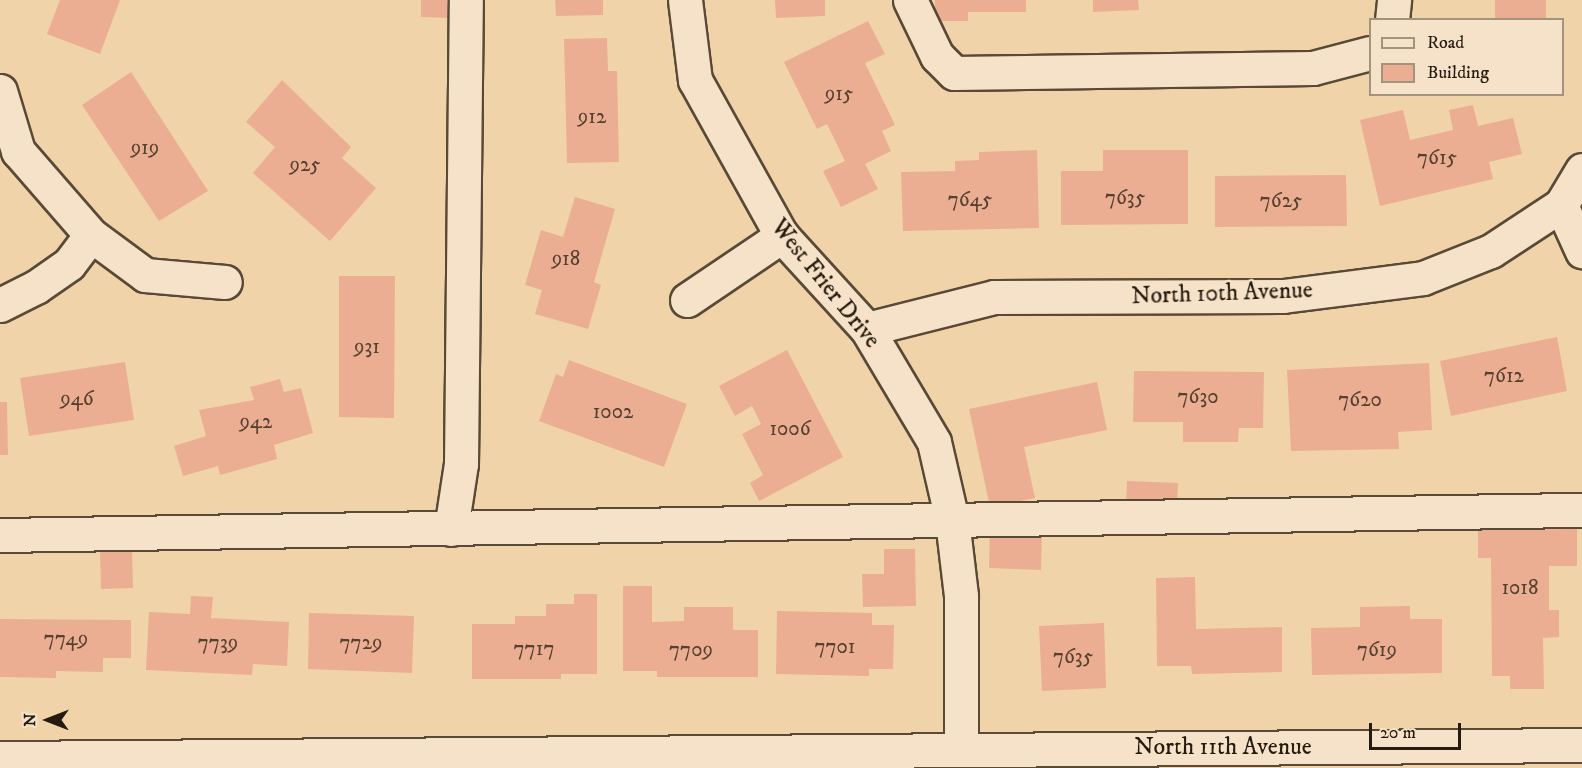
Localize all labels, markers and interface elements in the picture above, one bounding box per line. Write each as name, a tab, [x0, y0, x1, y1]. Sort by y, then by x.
legend	[1369, 18, 1564, 96]
text: Road	[1427, 32, 1464, 54]
text: Building	[1427, 62, 1489, 84]
house number: 915	[825, 81, 853, 107]
house number: 912	[578, 104, 606, 130]
house number: 919	[131, 135, 159, 161]
house number: 7615	[1417, 145, 1457, 171]
house number: 925	[289, 152, 321, 178]
house number: 7635	[1105, 185, 1145, 211]
house number: 7645	[948, 187, 992, 213]
house number: 7625	[1260, 188, 1302, 214]
street label: West Frier Drive	[764, 214, 886, 354]
house number: 918	[552, 246, 580, 272]
street label: North 10th Avenue	[1131, 276, 1313, 312]
house number: 931	[354, 334, 380, 360]
house number: 7612	[1484, 363, 1524, 389]
house number: 7630	[1177, 384, 1219, 410]
house number: 946	[60, 386, 94, 412]
house number: 7620	[1338, 387, 1382, 413]
house number: 1002	[593, 399, 633, 425]
house number: 942	[240, 409, 272, 435]
house number: 1006	[769, 416, 811, 442]
house number: 1018	[1501, 575, 1539, 601]
house number: 7749	[44, 626, 88, 652]
house number: 7739	[198, 630, 238, 656]
house number: 7729	[340, 630, 382, 656]
house number: 7701	[814, 634, 856, 660]
house number: 7717	[514, 636, 554, 662]
house number: 7709	[669, 637, 713, 663]
house number: 7619	[1357, 637, 1397, 663]
house number: 7635	[1053, 644, 1093, 670]
north arrow	[18, 690, 78, 750]
scale bar	[1372, 711, 1464, 749]
text: N	[20, 713, 40, 727]
text: 20 m	[1380, 722, 1416, 744]
street label: North 11th Avenue	[1134, 734, 1312, 762]

